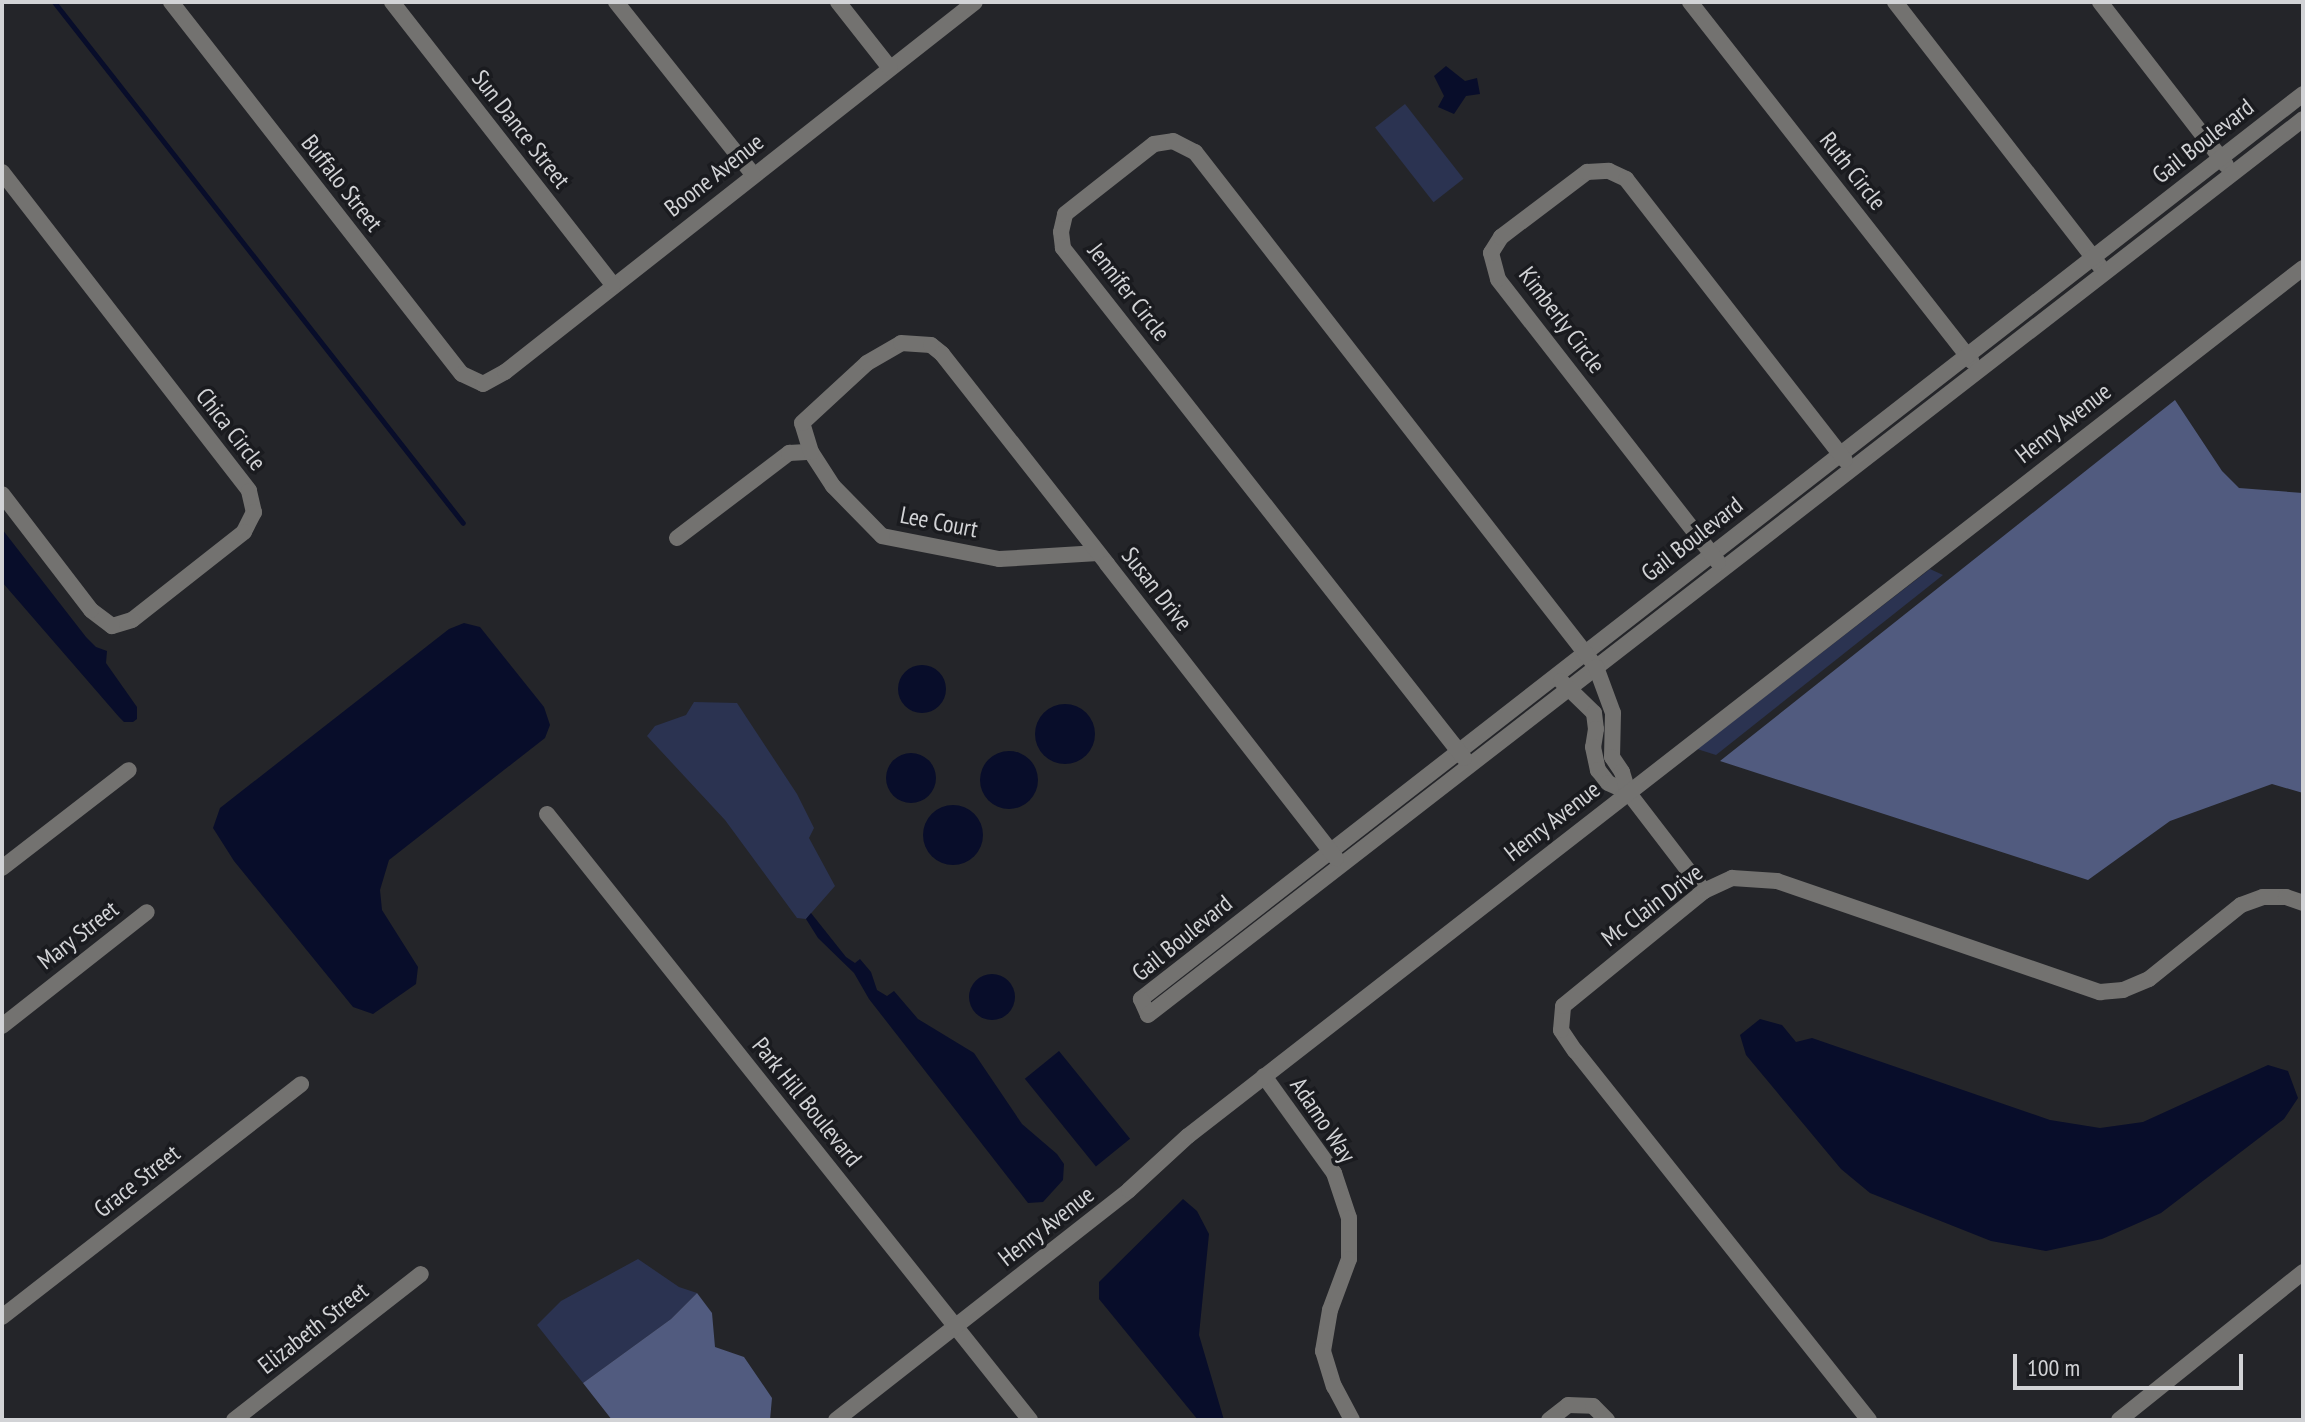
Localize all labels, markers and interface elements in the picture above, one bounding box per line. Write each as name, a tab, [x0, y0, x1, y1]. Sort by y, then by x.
street label: Sun Dance Street	[466, 64, 576, 194]
street label: Gail Boulevard	[2147, 93, 2259, 189]
street label: Ruth Circle	[1814, 126, 1892, 216]
street label: Boone Avenue	[659, 127, 769, 223]
street label: Buffalo Street	[295, 129, 389, 237]
street label: Jennifer Circle	[1082, 237, 1176, 347]
street label: Kimberly Circle	[1513, 261, 1611, 379]
street label: Henry Avenue	[2009, 376, 2117, 470]
street label: Chica Circle	[190, 382, 272, 476]
street label: Gail Boulevard	[1636, 491, 1748, 587]
street label: Lee Court	[898, 500, 980, 544]
street label: Susan Drive	[1116, 542, 1198, 636]
street label: Henry Avenue	[1498, 774, 1606, 868]
street label: Mc Clain Drive	[1596, 858, 1708, 952]
street label: Gail Boulevard	[1126, 889, 1238, 987]
street label: Mary Street	[32, 894, 124, 976]
street label: Park Hill Boulevard	[746, 1031, 868, 1173]
street label: Adamo Way	[1284, 1072, 1362, 1168]
street label: Grace Street	[88, 1139, 186, 1223]
street label: Henry Avenue	[992, 1179, 1100, 1273]
street label: Elizabeth Street	[252, 1276, 374, 1380]
scale bar	[2017, 1338, 2247, 1388]
text: 100 m	[2027, 1352, 2080, 1383]

